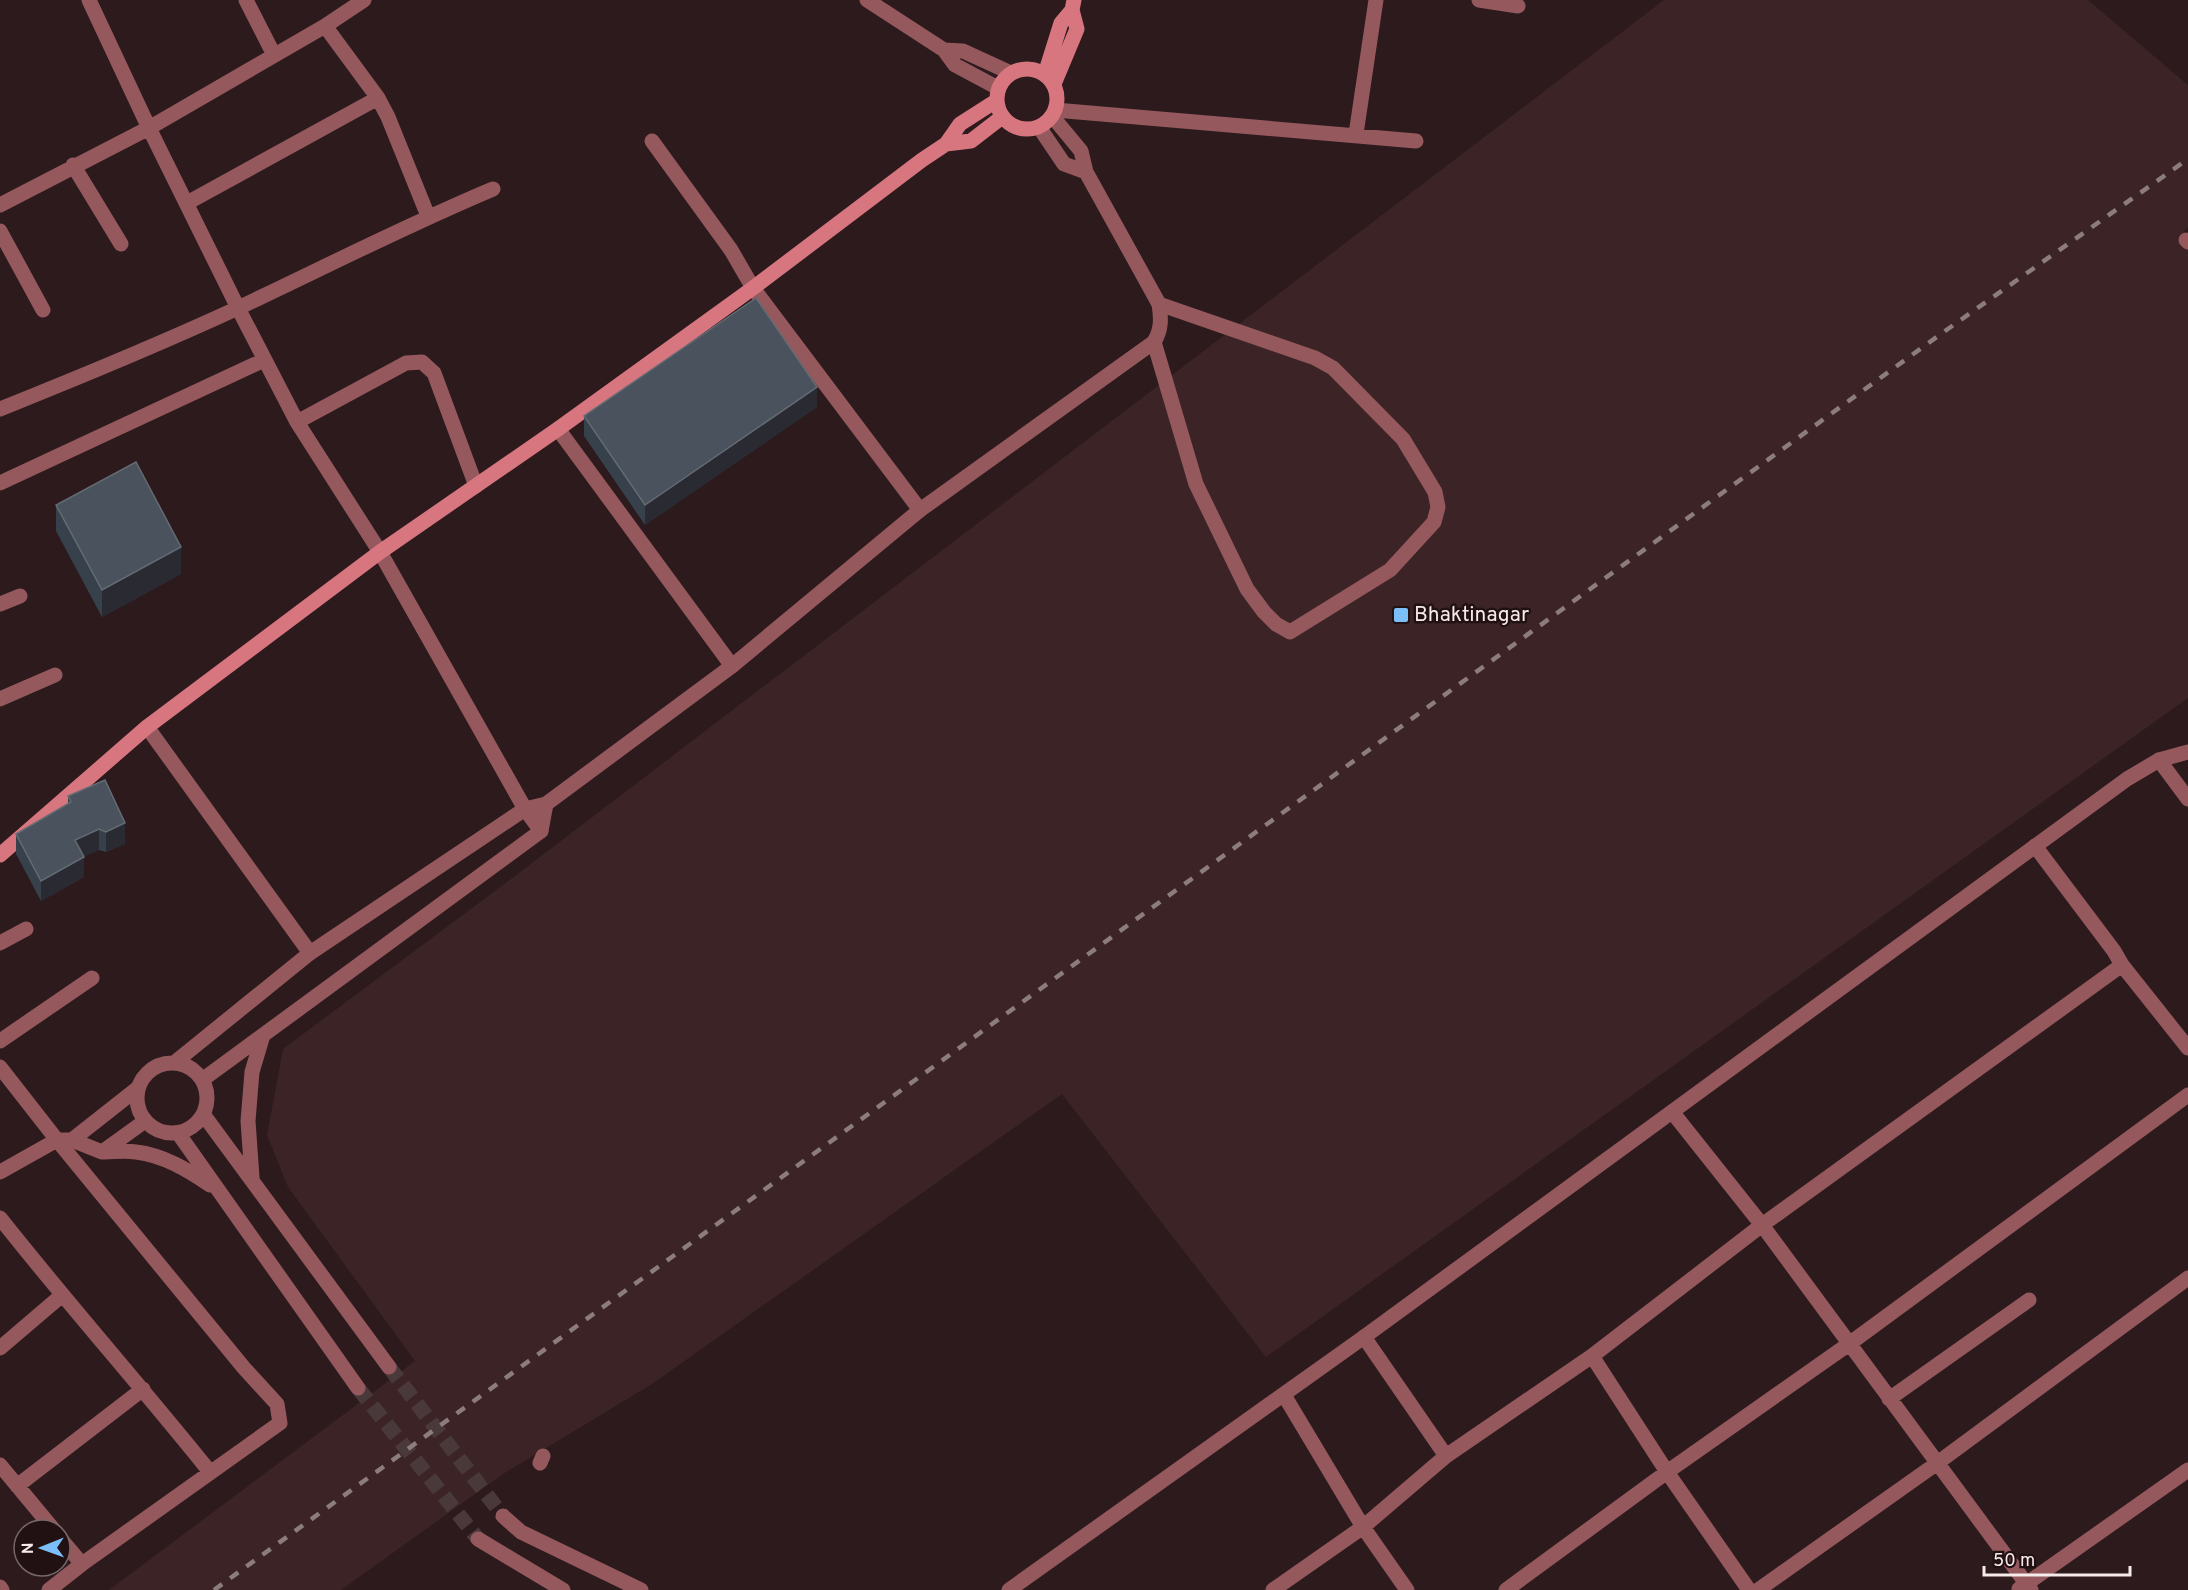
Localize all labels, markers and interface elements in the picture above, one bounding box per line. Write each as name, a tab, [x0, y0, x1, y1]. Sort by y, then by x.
place label: Bhaktinagar	[1414, 602, 1529, 629]
marker: Bhaktinagar	[1392, 606, 1410, 624]
north arrow	[12, 1518, 72, 1578]
scale bar	[1984, 1539, 2130, 1577]
text: N	[19, 1542, 39, 1554]
text: 50 m	[1993, 1550, 2035, 1573]

